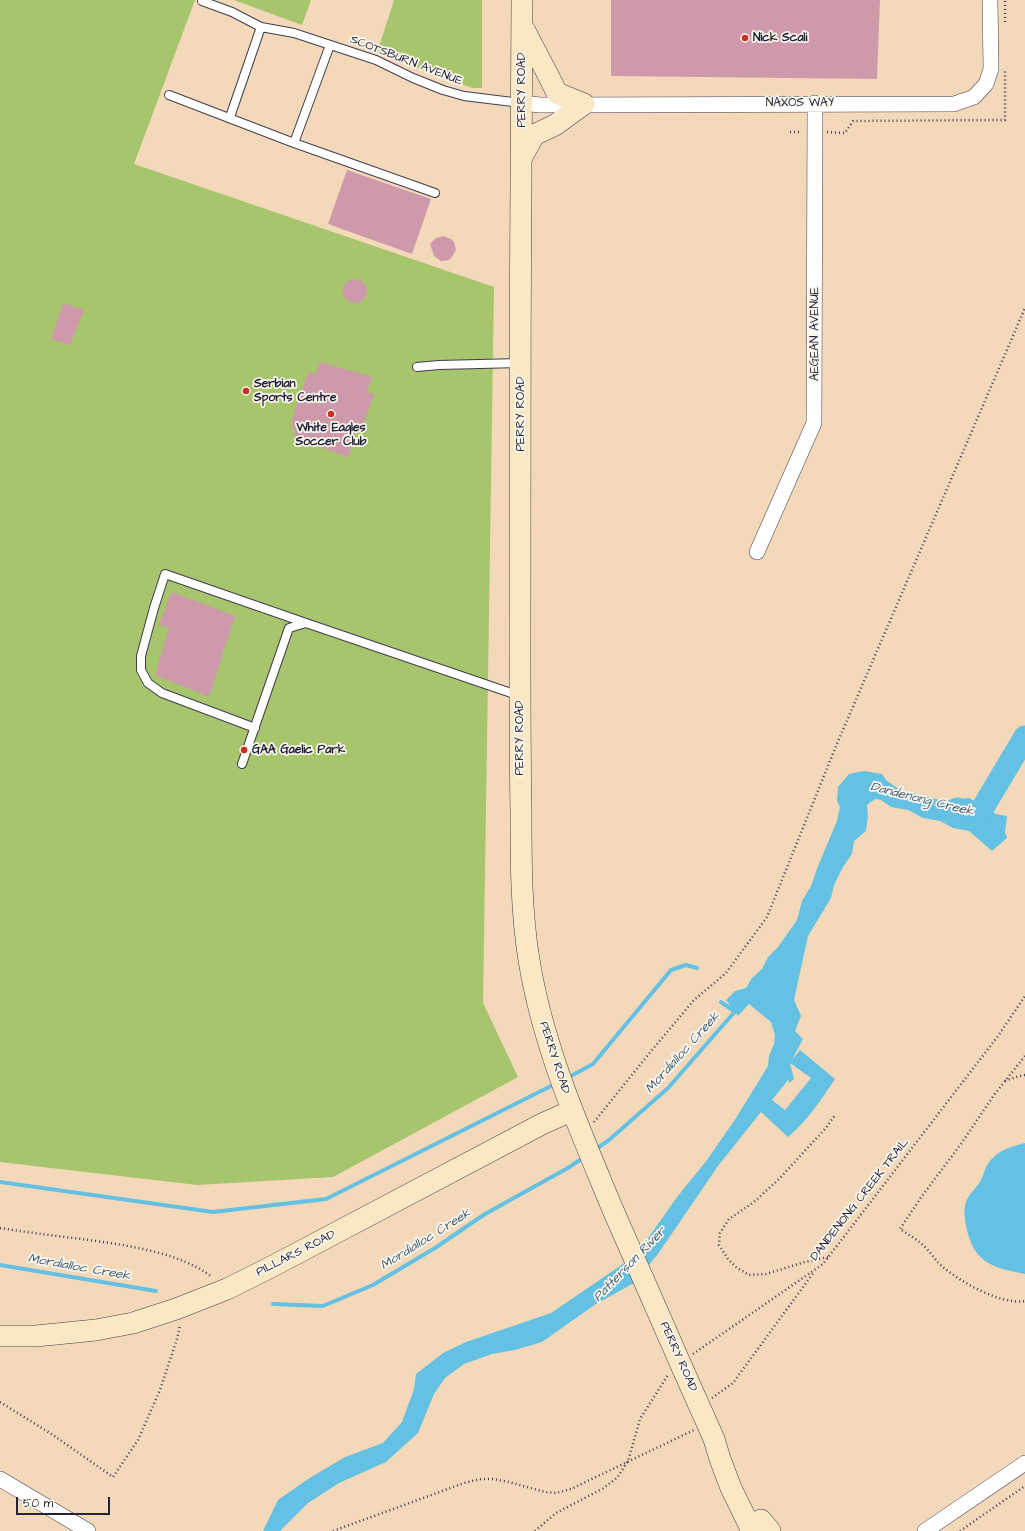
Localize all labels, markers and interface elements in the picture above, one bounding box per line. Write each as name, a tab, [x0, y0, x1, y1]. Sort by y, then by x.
place label: Nick Scali	[753, 31, 807, 45]
street label: SCOTSBURN AVENUE	[348, 33, 464, 89]
marker: Nick Scali	[740, 33, 750, 43]
street label: PERRY ROAD	[515, 52, 529, 128]
street label: NAXOS WAY	[766, 96, 834, 110]
street label: AEGEAN AVENUE	[808, 287, 822, 381]
street label: PERRY ROAD	[514, 376, 528, 452]
place label: Serbian Sports Centre	[254, 377, 336, 405]
marker: Serbian Sports Centre	[241, 386, 251, 396]
marker: White Eagles Soccer Club	[326, 409, 336, 419]
place label: White Eagles Soccer Club	[296, 421, 366, 449]
street label: PERRY ROAD	[513, 700, 527, 776]
place label: GAA Gaelic Park	[252, 743, 345, 757]
marker: GAA Gaelic Park	[239, 745, 249, 755]
water label: Dandenong Creek	[869, 780, 975, 820]
water label: Mordialloc Creek	[642, 1009, 724, 1097]
street label: PERRY ROAD	[536, 1020, 572, 1096]
street label: DANDENONG CREEK TRAIL	[808, 1136, 912, 1264]
water label: Mordialloc Creek	[378, 1206, 474, 1274]
water label: Patterson River	[591, 1225, 669, 1305]
street label: PILLARS ROAD	[254, 1228, 338, 1280]
water label: Mordialloc Creek	[27, 1251, 131, 1285]
street label: PERRY ROAD	[656, 1320, 700, 1394]
scale bar	[18, 1489, 112, 1515]
text: 50 m	[23, 1495, 53, 1512]

